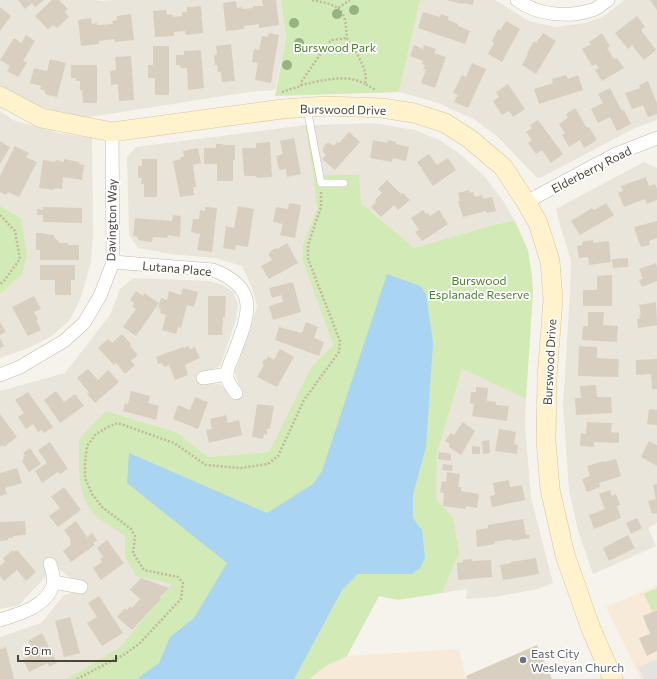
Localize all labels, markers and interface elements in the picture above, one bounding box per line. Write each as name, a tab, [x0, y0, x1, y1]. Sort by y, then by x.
park label: Burswood Park	[294, 40, 377, 54]
street label: Burswood Drive	[300, 101, 386, 117]
street label: Elderberry Road	[549, 143, 633, 195]
street label: Davington Way	[103, 179, 119, 261]
street label: Lutana Place	[142, 258, 212, 278]
park label: Burswood Esplanade Reserve	[429, 273, 529, 301]
street label: Burswood Drive	[540, 319, 558, 405]
scale bar	[18, 637, 116, 663]
text: 50 m	[24, 643, 52, 657]
place label: East City Wesleyan Church	[531, 646, 624, 674]
marker: East City Wesleyan Church	[518, 655, 528, 665]

